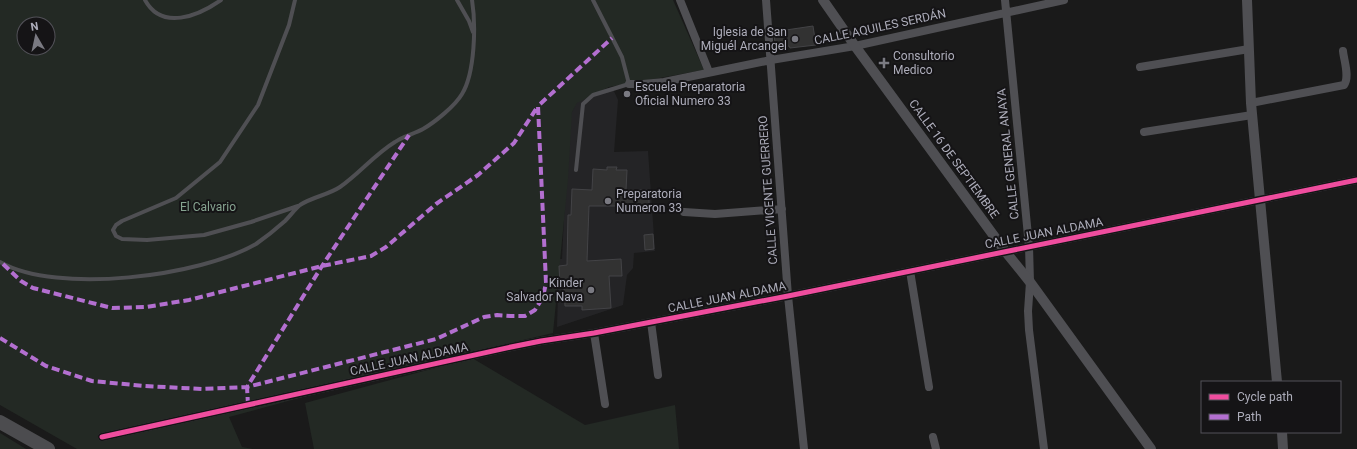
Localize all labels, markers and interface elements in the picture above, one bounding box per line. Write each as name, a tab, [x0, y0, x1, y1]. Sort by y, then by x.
street label: CALLE AQUILES SERDÁN	[813, 5, 947, 48]
north arrow	[16, 16, 56, 56]
text: N	[30, 20, 40, 34]
place label: Iglesia de San Miguél Arcangel	[701, 25, 787, 53]
marker: Iglesia de San Miguél Arcangel	[790, 34, 800, 44]
place label: Consultorio Medico	[893, 49, 955, 77]
marker: Consultorio Medico	[878, 57, 890, 69]
place label: Escuela Preparatoria Oficial Numero 33	[635, 80, 745, 108]
street label: CALLE GENERAL ANAYA	[994, 88, 1022, 220]
marker: Escuela Preparatoria Oficial Numero 33	[622, 89, 632, 99]
street label: CALLE 16 DE SEPTIEMBRE	[906, 97, 1002, 221]
street label: CALLE VICENTE GUERRERO	[756, 115, 780, 265]
place label: Preparatoria Numeron 33	[616, 187, 682, 215]
marker: Preparatoria Numeron 33	[603, 196, 613, 206]
park label: El Calvario	[180, 200, 236, 214]
street label: CALLE JUAN ALDAMA	[984, 215, 1105, 251]
place label: Kinder Salvador Nava	[506, 276, 583, 304]
street label: CALLE JUAN ALDAMA	[667, 279, 788, 315]
marker: Kinder Salvador Nava	[586, 285, 596, 295]
street label: CALLE JUAN ALDAMA	[349, 340, 469, 378]
legend	[1201, 381, 1341, 433]
text: Cycle path	[1237, 390, 1293, 404]
text: Path	[1237, 410, 1262, 424]

